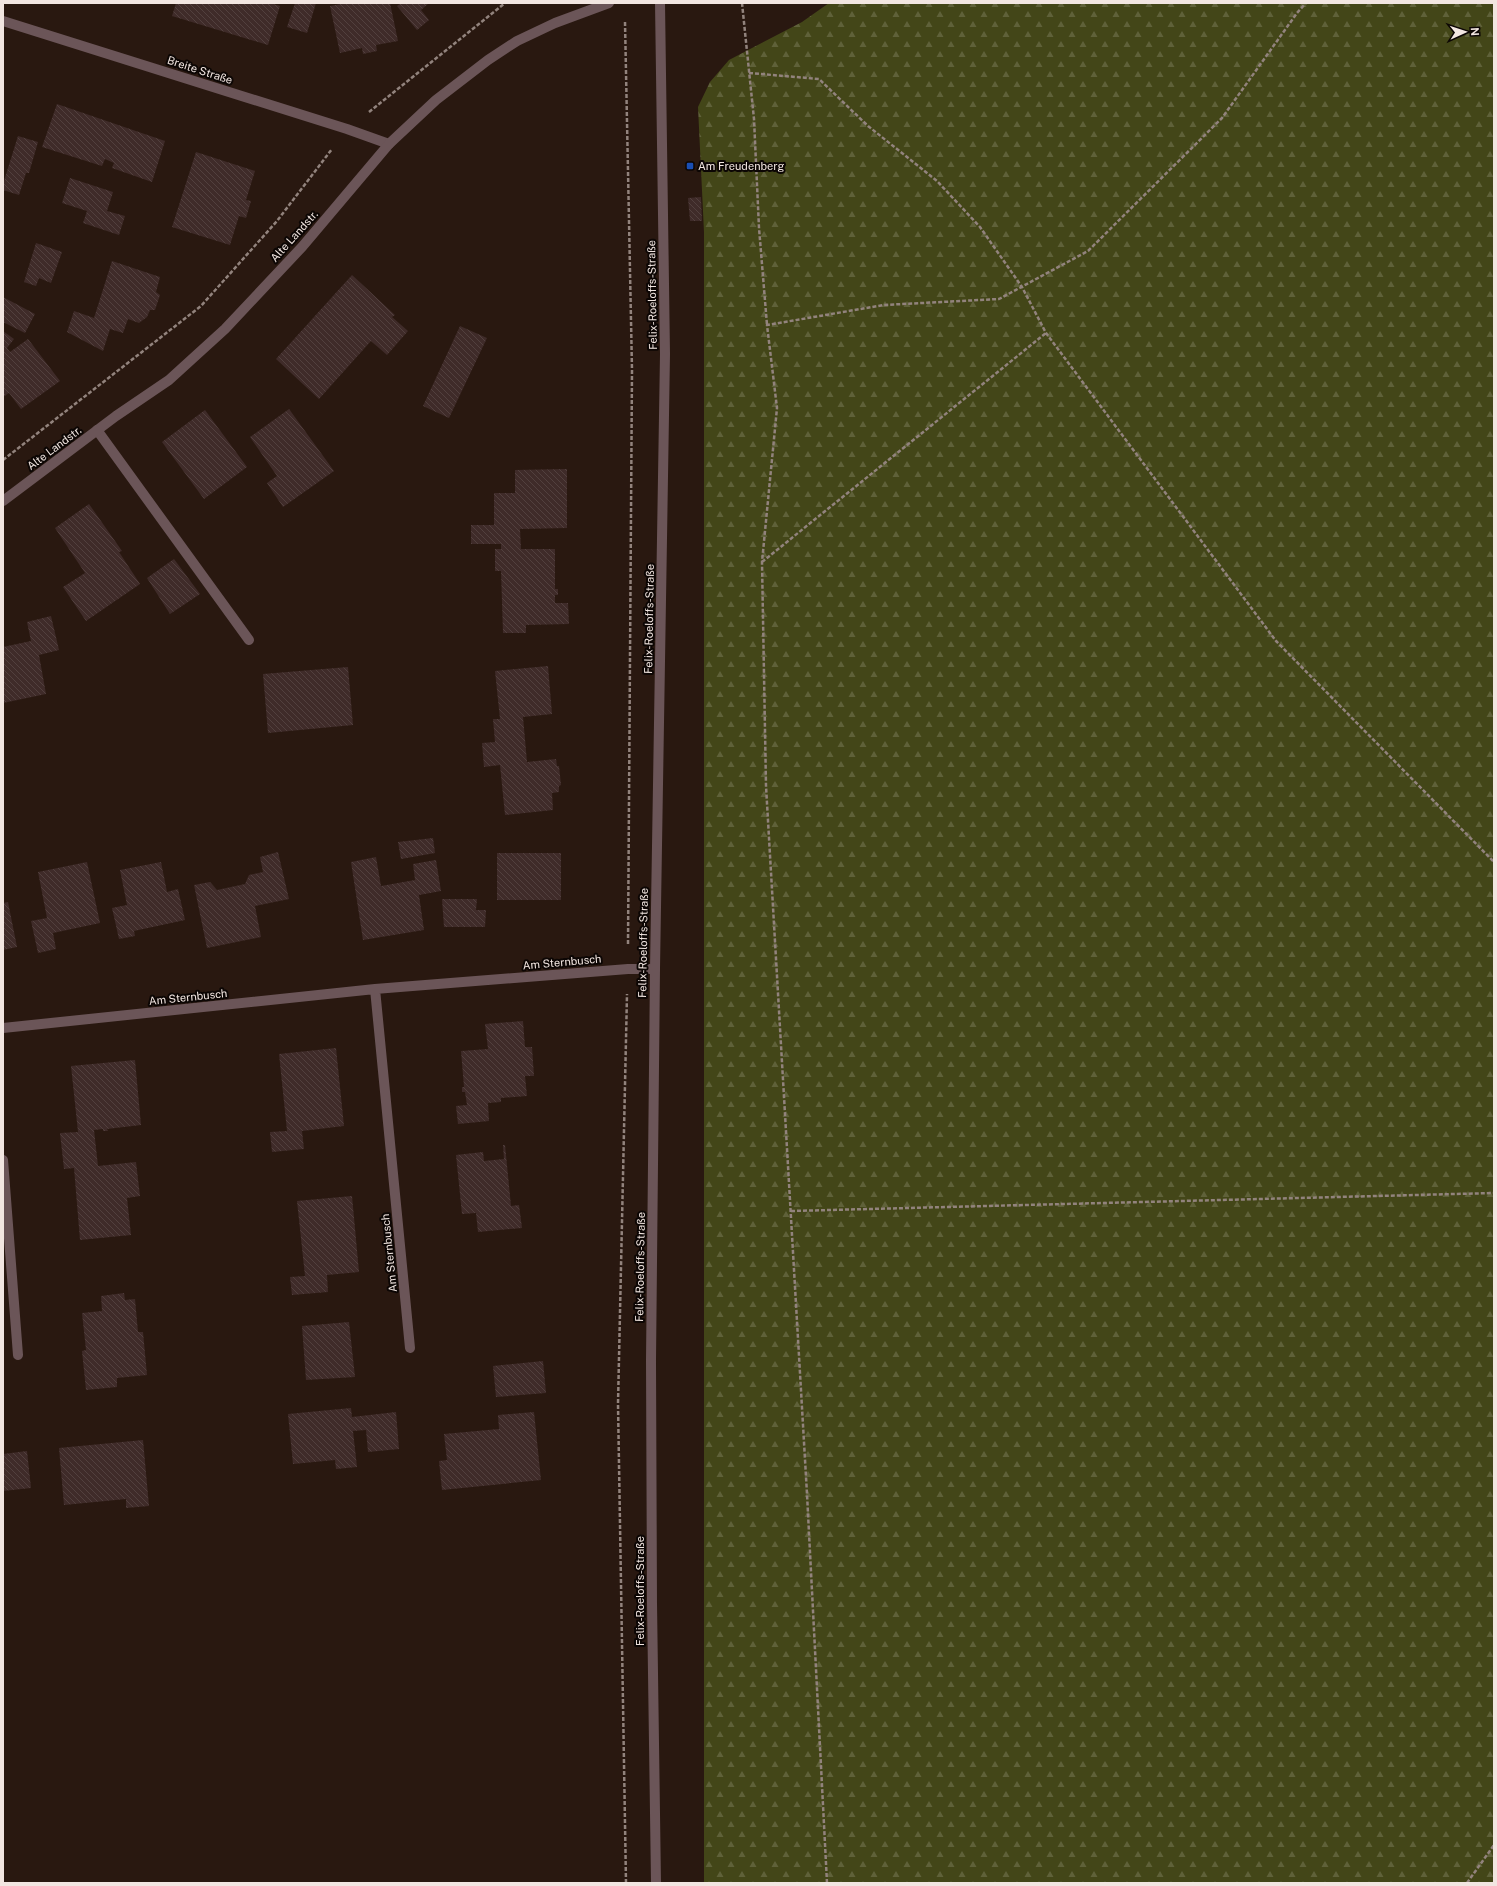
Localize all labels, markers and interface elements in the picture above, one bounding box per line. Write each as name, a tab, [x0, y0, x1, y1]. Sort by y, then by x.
north arrow	[1445, 12, 1485, 52]
text: N	[1469, 27, 1481, 36]
street label: Breite Straße	[166, 54, 234, 86]
place label: Am Freudenberg	[698, 160, 784, 172]
marker: Am Freudenberg	[685, 161, 695, 171]
street label: Alte Landstr.	[268, 208, 320, 264]
street label: Felix-Roeloffs-Straße	[645, 240, 659, 350]
street label: Alte Landstr.	[25, 424, 83, 472]
street label: Felix-Roeloffs-Straße	[642, 564, 656, 674]
street label: Felix-Roeloffs-Straße	[636, 888, 650, 998]
street label: Am Sternbusch	[522, 953, 602, 971]
street label: Am Sternbusch	[148, 987, 228, 1007]
street label: Felix-Roeloffs-Straße	[633, 1212, 647, 1322]
street label: Am Sternbusch	[379, 1213, 399, 1293]
street label: Felix-Roeloffs-Straße	[634, 1536, 646, 1646]

